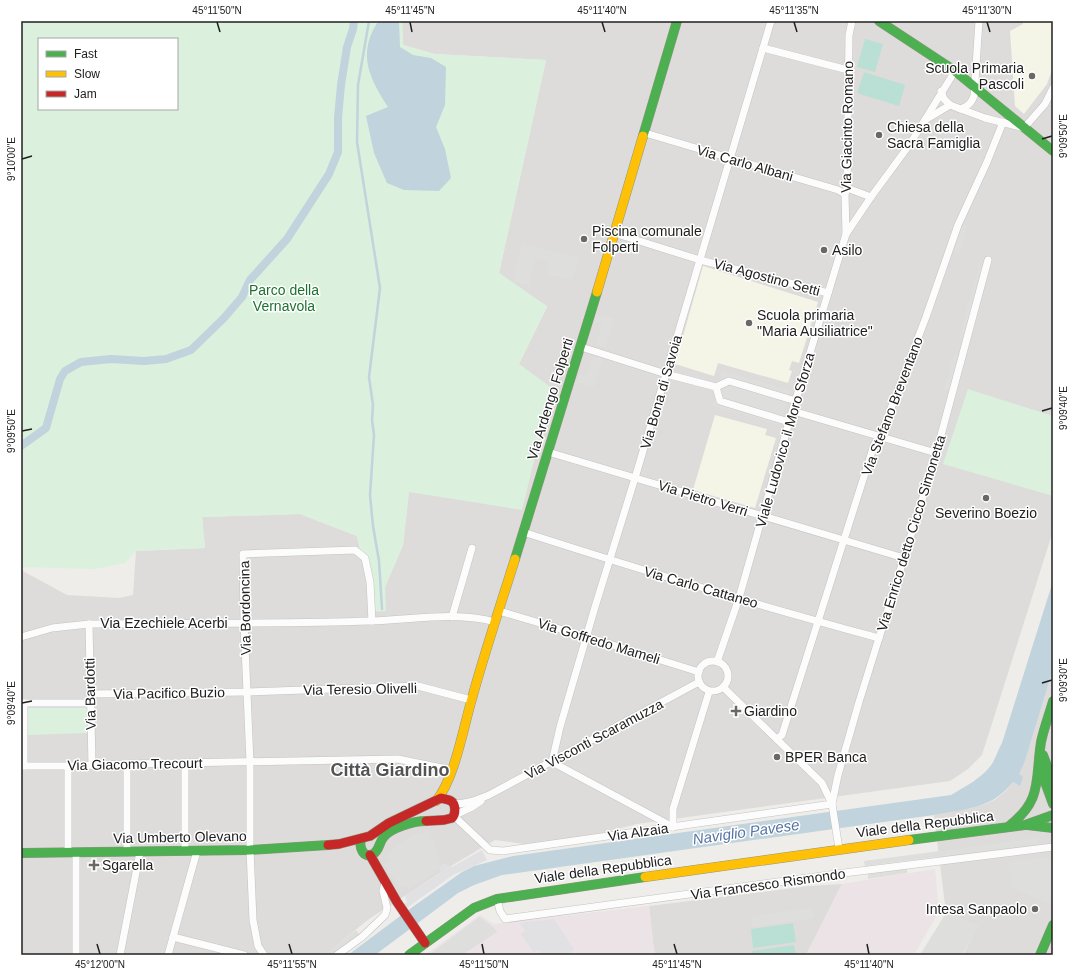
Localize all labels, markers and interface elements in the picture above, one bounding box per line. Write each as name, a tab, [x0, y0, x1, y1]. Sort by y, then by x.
text: 45°11'50"N	[192, 5, 242, 16]
text: 45°11'45"N	[385, 5, 435, 16]
text: 45°11'40"N	[577, 5, 627, 16]
text: 45°11'35"N	[769, 5, 819, 16]
text: 45°11'30"N	[962, 5, 1012, 16]
legend	[38, 38, 178, 110]
text: Fast	[74, 47, 98, 61]
place label: Scuola Primaria Pascoli	[925, 60, 1024, 92]
street label: Via Giacinto Romano	[838, 61, 856, 193]
text: Slow	[74, 67, 100, 81]
marker: Scuola Primaria Pascoli	[1027, 71, 1037, 81]
text: Jam	[74, 87, 97, 101]
text: 9°09'50"E	[1058, 114, 1069, 158]
place label: Chiesa della Sacra Famiglia	[887, 119, 981, 151]
marker: Chiesa della Sacra Famiglia	[874, 130, 884, 140]
text: 9°10'00"E	[6, 137, 17, 181]
street label: Via Carlo Albani	[695, 142, 795, 184]
place label: Piscina comunale Folperti	[592, 223, 702, 255]
marker: Piscina comunale Folperti	[579, 234, 589, 244]
place label: Asilo	[832, 242, 863, 258]
marker: Asilo	[819, 245, 829, 255]
street label: Via Agostino Setti	[712, 255, 822, 299]
park label: Parco della Vernavola	[249, 282, 319, 314]
place label: Scuola primaria "Maria Ausiliatrice"	[757, 307, 873, 339]
marker: Scuola primaria "Maria Ausiliatrice"	[744, 318, 754, 328]
street label: Via Bona di Savoia	[637, 333, 685, 451]
street label: Via Stefano Breventano	[858, 334, 926, 478]
street label: Via Ardengo Folperti	[524, 336, 576, 462]
street label: Viale Ludovico il Moro Sforza	[752, 351, 818, 529]
text: 9°09'40"E	[1058, 386, 1069, 430]
text: 9°09'50"E	[6, 409, 17, 453]
street label: Via Enrico detto Cicco Simonetta	[873, 433, 949, 633]
street label: Via Pietro Verri	[656, 477, 750, 519]
marker: Severino Boezio	[981, 493, 991, 503]
place label: Severino Boezio	[935, 505, 1037, 521]
street label: Via Bordoncina	[236, 560, 254, 655]
street label: Via Carlo Cattaneo	[642, 563, 760, 611]
street label: Via Ezechiele Acerbi	[100, 615, 228, 631]
street label: Via Goffredo Mameli	[536, 615, 662, 667]
street label: Via Bardotti	[81, 658, 99, 730]
text: 9°09'30"E	[1058, 658, 1069, 702]
street label: Via Teresio Olivelli	[303, 680, 417, 698]
text: 9°09'40"E	[6, 681, 17, 725]
street label: Via Pacifico Buzio	[113, 684, 225, 702]
street label: Via Visconti Scaramuzza	[522, 696, 666, 782]
place label: Giardino	[744, 703, 797, 719]
marker: Giardino	[731, 706, 741, 716]
place label: BPER Banca	[785, 749, 867, 765]
marker: BPER Banca	[772, 752, 782, 762]
street label: Via Giacomo Trecourt	[67, 755, 203, 773]
district label: Città Giardino	[330, 760, 450, 780]
street label: Viale della Repubblica	[855, 808, 995, 840]
water label: Naviglio Pavese	[691, 816, 800, 847]
street label: Via Alzaia	[607, 820, 670, 844]
street label: Via Umberto Olevano	[113, 828, 247, 846]
street label: Viale della Repubblica	[533, 851, 673, 887]
place label: Sgarella	[102, 857, 154, 873]
marker: Sgarella	[89, 860, 99, 870]
street label: Via Francesco Rismondo	[690, 865, 847, 903]
place label: Intesa Sanpaolo	[926, 901, 1027, 917]
marker: Intesa Sanpaolo	[1030, 904, 1040, 914]
text: 45°12'00"N	[75, 959, 125, 970]
text: 45°11'55"N	[267, 959, 317, 970]
text: 45°11'50"N	[459, 959, 509, 970]
text: 45°11'45"N	[652, 959, 702, 970]
text: 45°11'40"N	[844, 959, 894, 970]

